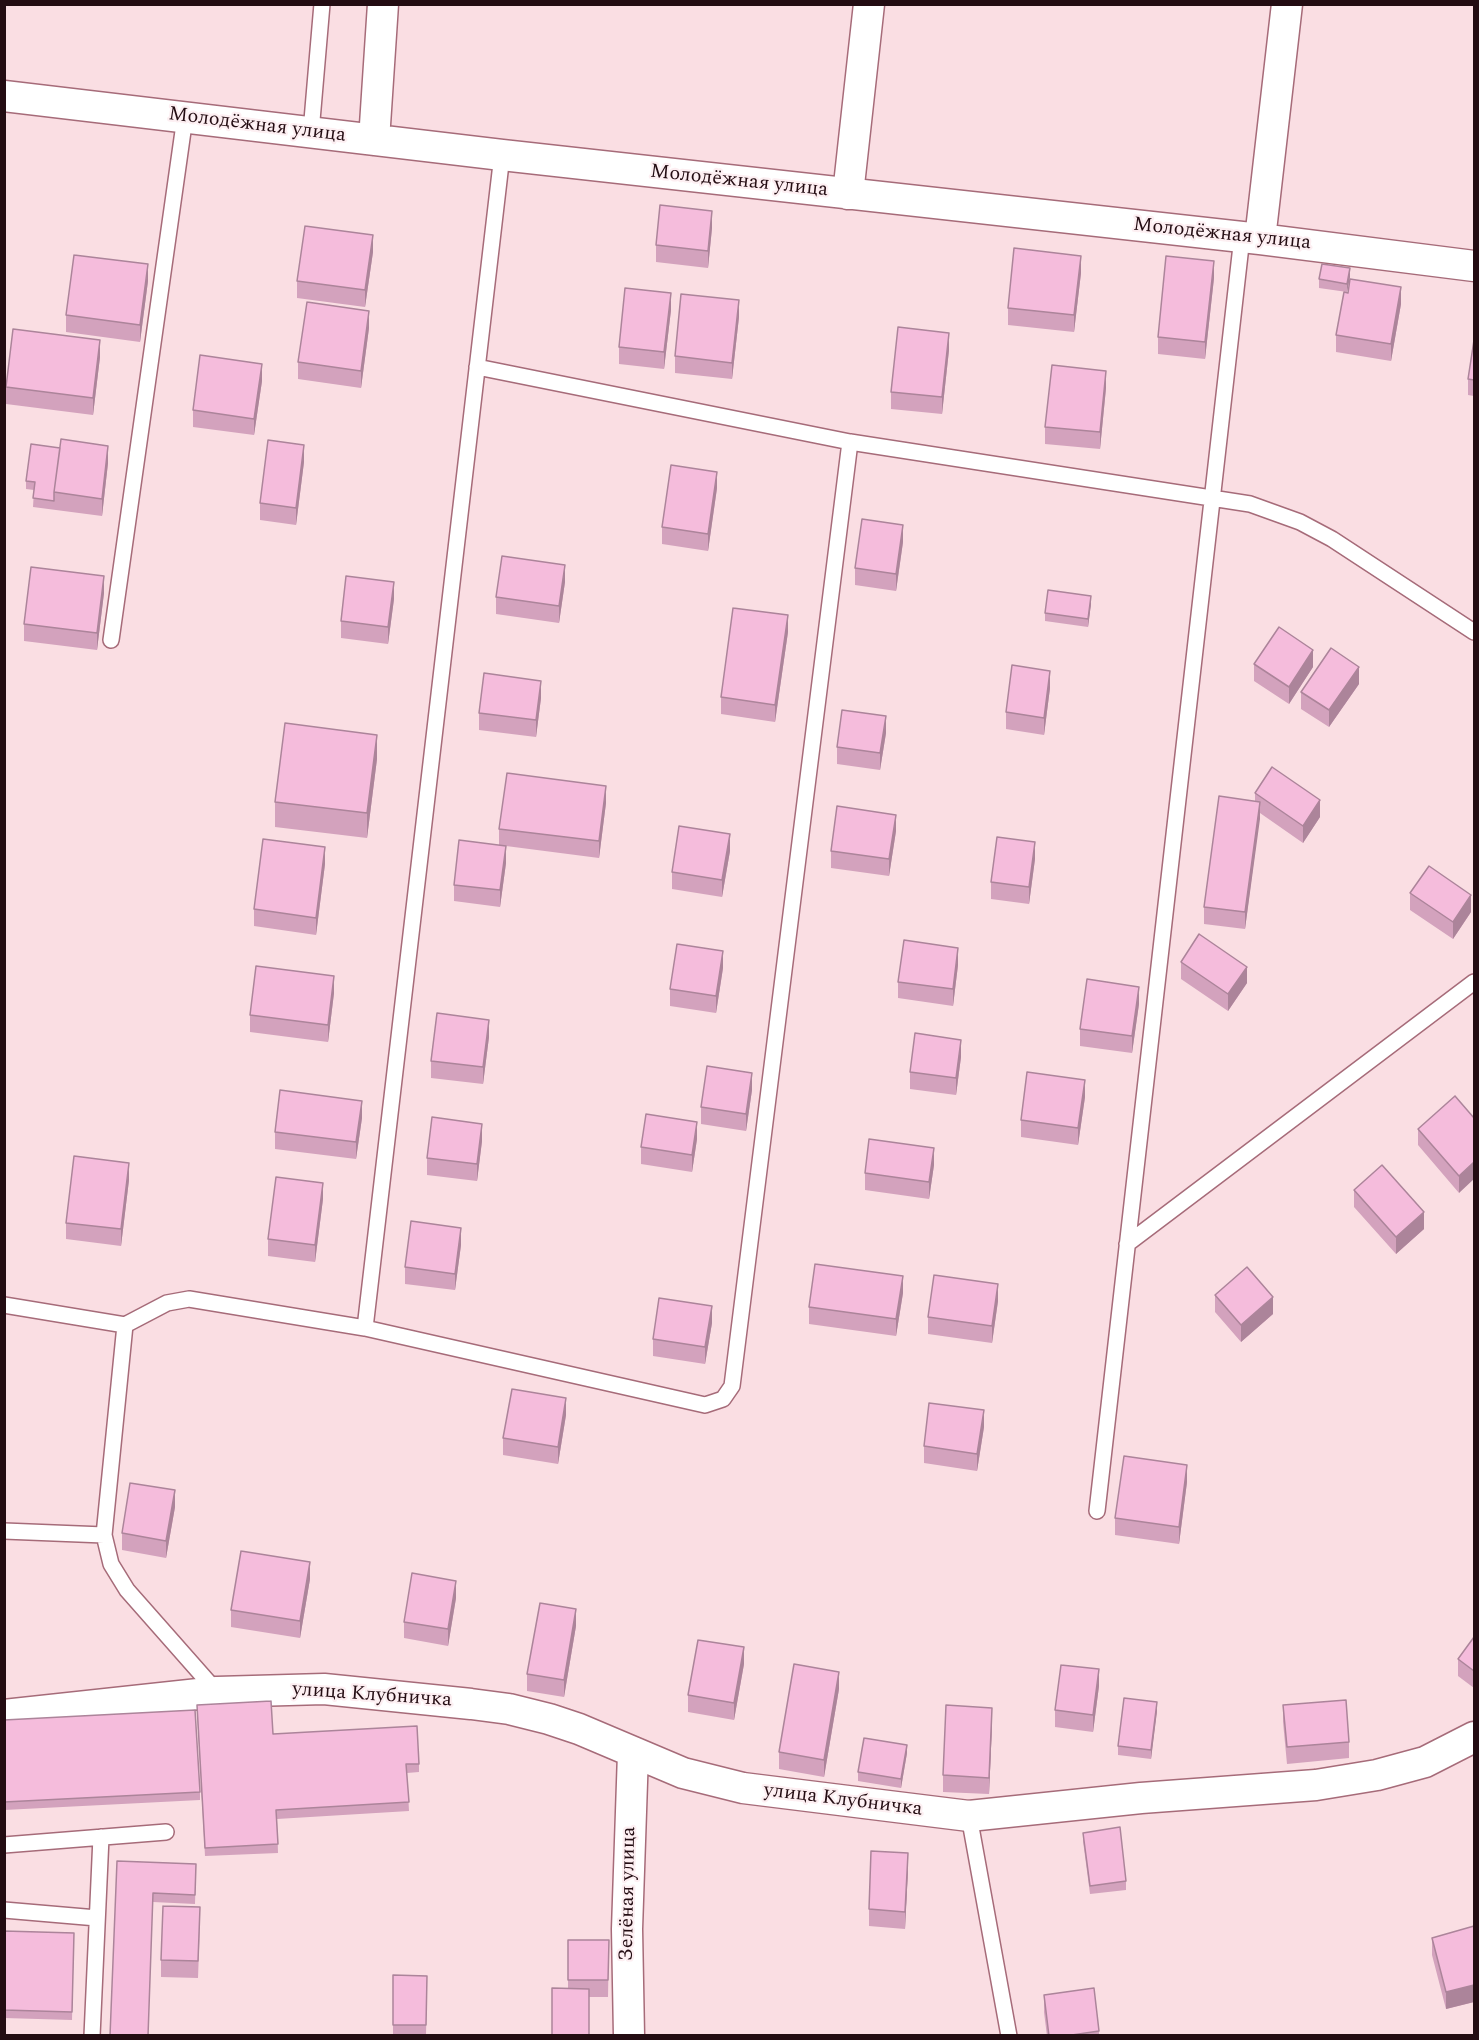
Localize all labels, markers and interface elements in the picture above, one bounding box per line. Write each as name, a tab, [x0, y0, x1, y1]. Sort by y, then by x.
street label: Молодёжная улица	[167, 103, 347, 149]
street label: Молодёжная улица	[649, 161, 829, 203]
street label: Молодёжная улица	[1132, 214, 1312, 256]
street label: улица Клубничка	[291, 1678, 453, 1714]
street label: улица Клубничка	[762, 1779, 924, 1823]
street label: Зелёная улица	[616, 1827, 642, 1961]

